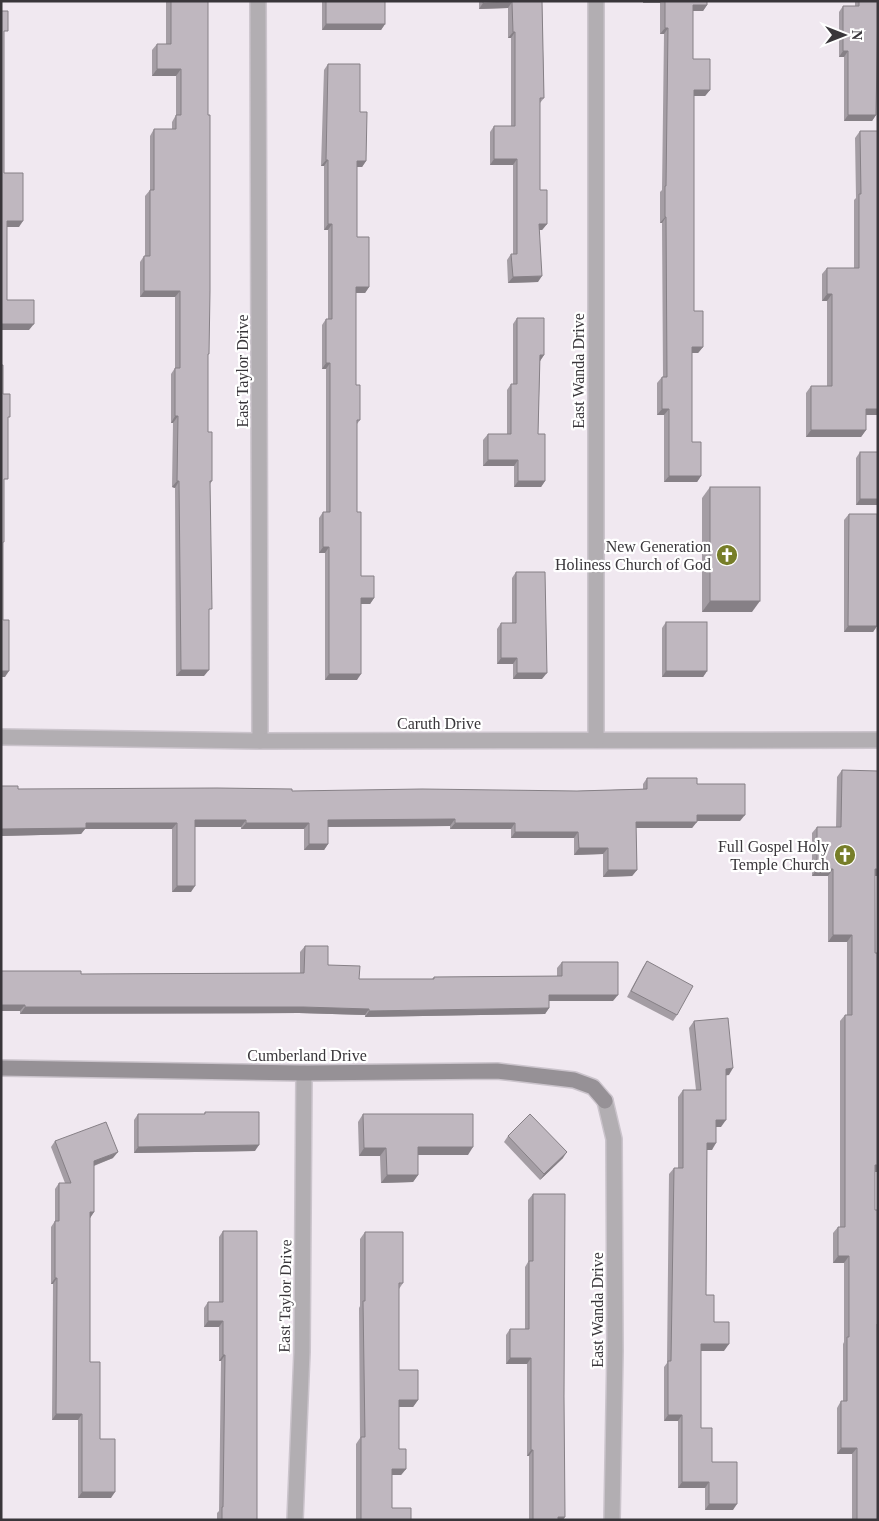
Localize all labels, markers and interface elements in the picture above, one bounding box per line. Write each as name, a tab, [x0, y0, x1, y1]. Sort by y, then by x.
north arrow	[819, 10, 869, 60]
text: N	[849, 30, 864, 40]
street label: East Wanda Drive	[570, 313, 587, 429]
street label: East Taylor Drive	[234, 314, 252, 428]
place label: New Generation Holiness Church of God	[555, 538, 711, 573]
church icon: New Generation Holiness Church of God	[715, 543, 739, 567]
street label: Caruth Drive	[397, 715, 481, 732]
place label: Full Gospel Holy Temple Church	[718, 838, 829, 874]
church icon: Full Gospel Holy Temple Church	[833, 843, 857, 867]
street label: Cumberland Drive	[247, 1047, 367, 1064]
street label: East Taylor Drive	[276, 1239, 295, 1353]
street label: East Wanda Drive	[589, 1252, 606, 1368]

